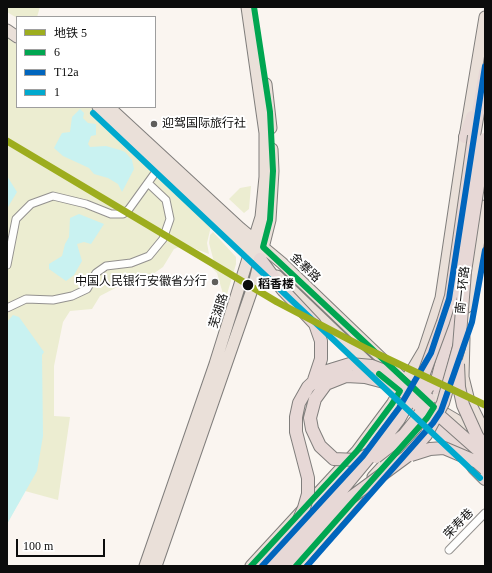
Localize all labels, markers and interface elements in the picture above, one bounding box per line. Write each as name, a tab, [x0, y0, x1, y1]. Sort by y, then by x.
legend	[16, 16, 156, 108]
text: 地铁 5	[54, 26, 87, 40]
text: 6	[54, 45, 60, 59]
text: T12a	[54, 65, 79, 79]
text: 1	[54, 85, 60, 99]
place label: 迎驾国际旅行社	[162, 117, 246, 131]
marker: 迎驾国际旅行社	[149, 119, 159, 129]
street label: 金寨路	[287, 250, 323, 286]
street label: 南一环路	[453, 265, 473, 315]
place label: 中国人民银行安徽省分行	[75, 275, 207, 289]
marker: 中国人民银行安徽省分行	[210, 277, 220, 287]
marker: 稻香楼	[241, 278, 255, 292]
place label: 稻香楼	[258, 278, 294, 292]
street label: 芜湖路	[207, 292, 231, 330]
street label: 荣寿巷	[441, 506, 477, 542]
scale bar	[18, 531, 107, 557]
text: 100 m	[23, 539, 53, 553]

